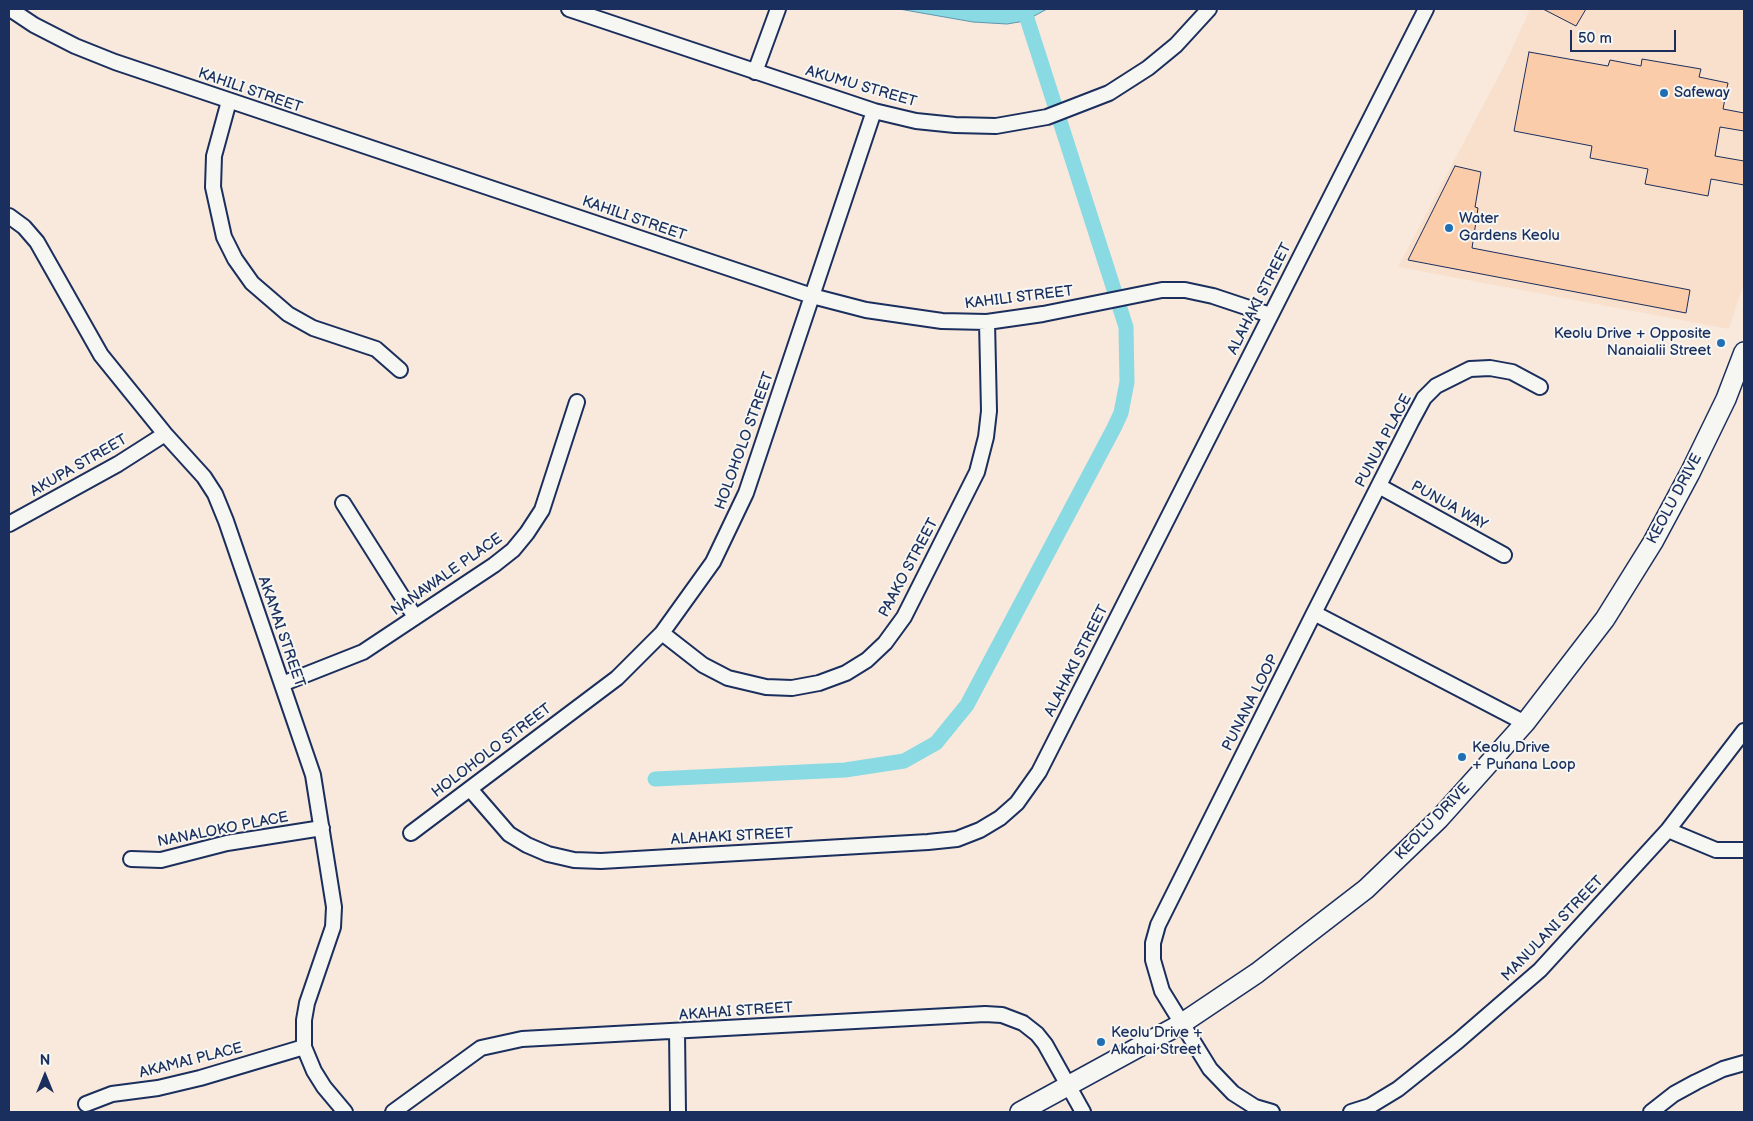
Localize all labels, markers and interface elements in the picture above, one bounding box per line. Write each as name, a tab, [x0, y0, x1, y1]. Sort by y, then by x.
scale bar	[1573, 20, 1679, 52]
text: 50 m	[1578, 29, 1612, 48]
street label: AKUMU STREET	[803, 62, 919, 112]
street label: KAHILI STREET	[196, 65, 304, 117]
place label: Safeway	[1674, 84, 1730, 102]
marker: Safeway	[1658, 87, 1670, 99]
street label: KAHILI STREET	[580, 193, 688, 245]
place label: Water Gardens Keolu	[1459, 210, 1560, 245]
marker: Water Gardens Keolu	[1443, 222, 1455, 234]
street label: ALAHAKI STREET	[1224, 240, 1296, 358]
street label: KAHILI STREET	[964, 282, 1074, 314]
place label: Keolu Drive + Opposite Nanaialii Street	[1554, 325, 1711, 360]
marker: Keolu Drive + Opposite Nanaialii Street	[1715, 337, 1727, 349]
street label: HOLOHOLO STREET	[712, 370, 778, 512]
street label: PUNUA PLACE	[1352, 391, 1416, 491]
street label: AKUPA STREET	[27, 431, 131, 501]
street label: KEOLU DRIVE	[1644, 451, 1706, 547]
street label: PUNUA WAY	[1408, 478, 1490, 534]
street label: PAAKO STREET	[875, 516, 943, 620]
street label: NANAWALE PLACE	[388, 530, 506, 620]
street label: AKAMAI STREET	[254, 574, 308, 690]
street label: ALAHAKI STREET	[1041, 602, 1113, 720]
street label: PUNANA LOOP	[1219, 652, 1283, 754]
street label: HOLOHOLO STREET	[429, 700, 555, 802]
place label: Keolu Drive + Punana Loop	[1472, 739, 1576, 774]
marker: Keolu Drive + Punana Loop	[1456, 751, 1468, 763]
street label: KEOLU DRIVE	[1392, 780, 1474, 864]
street label: NANALOKO PLACE	[156, 808, 290, 852]
street label: ALAHAKI STREET	[670, 825, 794, 849]
street label: MANULANI STREET	[1498, 873, 1608, 985]
street label: AKAHAI STREET	[678, 999, 794, 1025]
place label: Keolu Drive + Akahai Street	[1111, 1024, 1203, 1059]
marker: Keolu Drive + Akahai Street	[1095, 1036, 1107, 1048]
street label: AKAMAI PLACE	[137, 1039, 245, 1083]
north arrow	[20, 1051, 70, 1101]
text: N	[40, 1052, 50, 1069]

